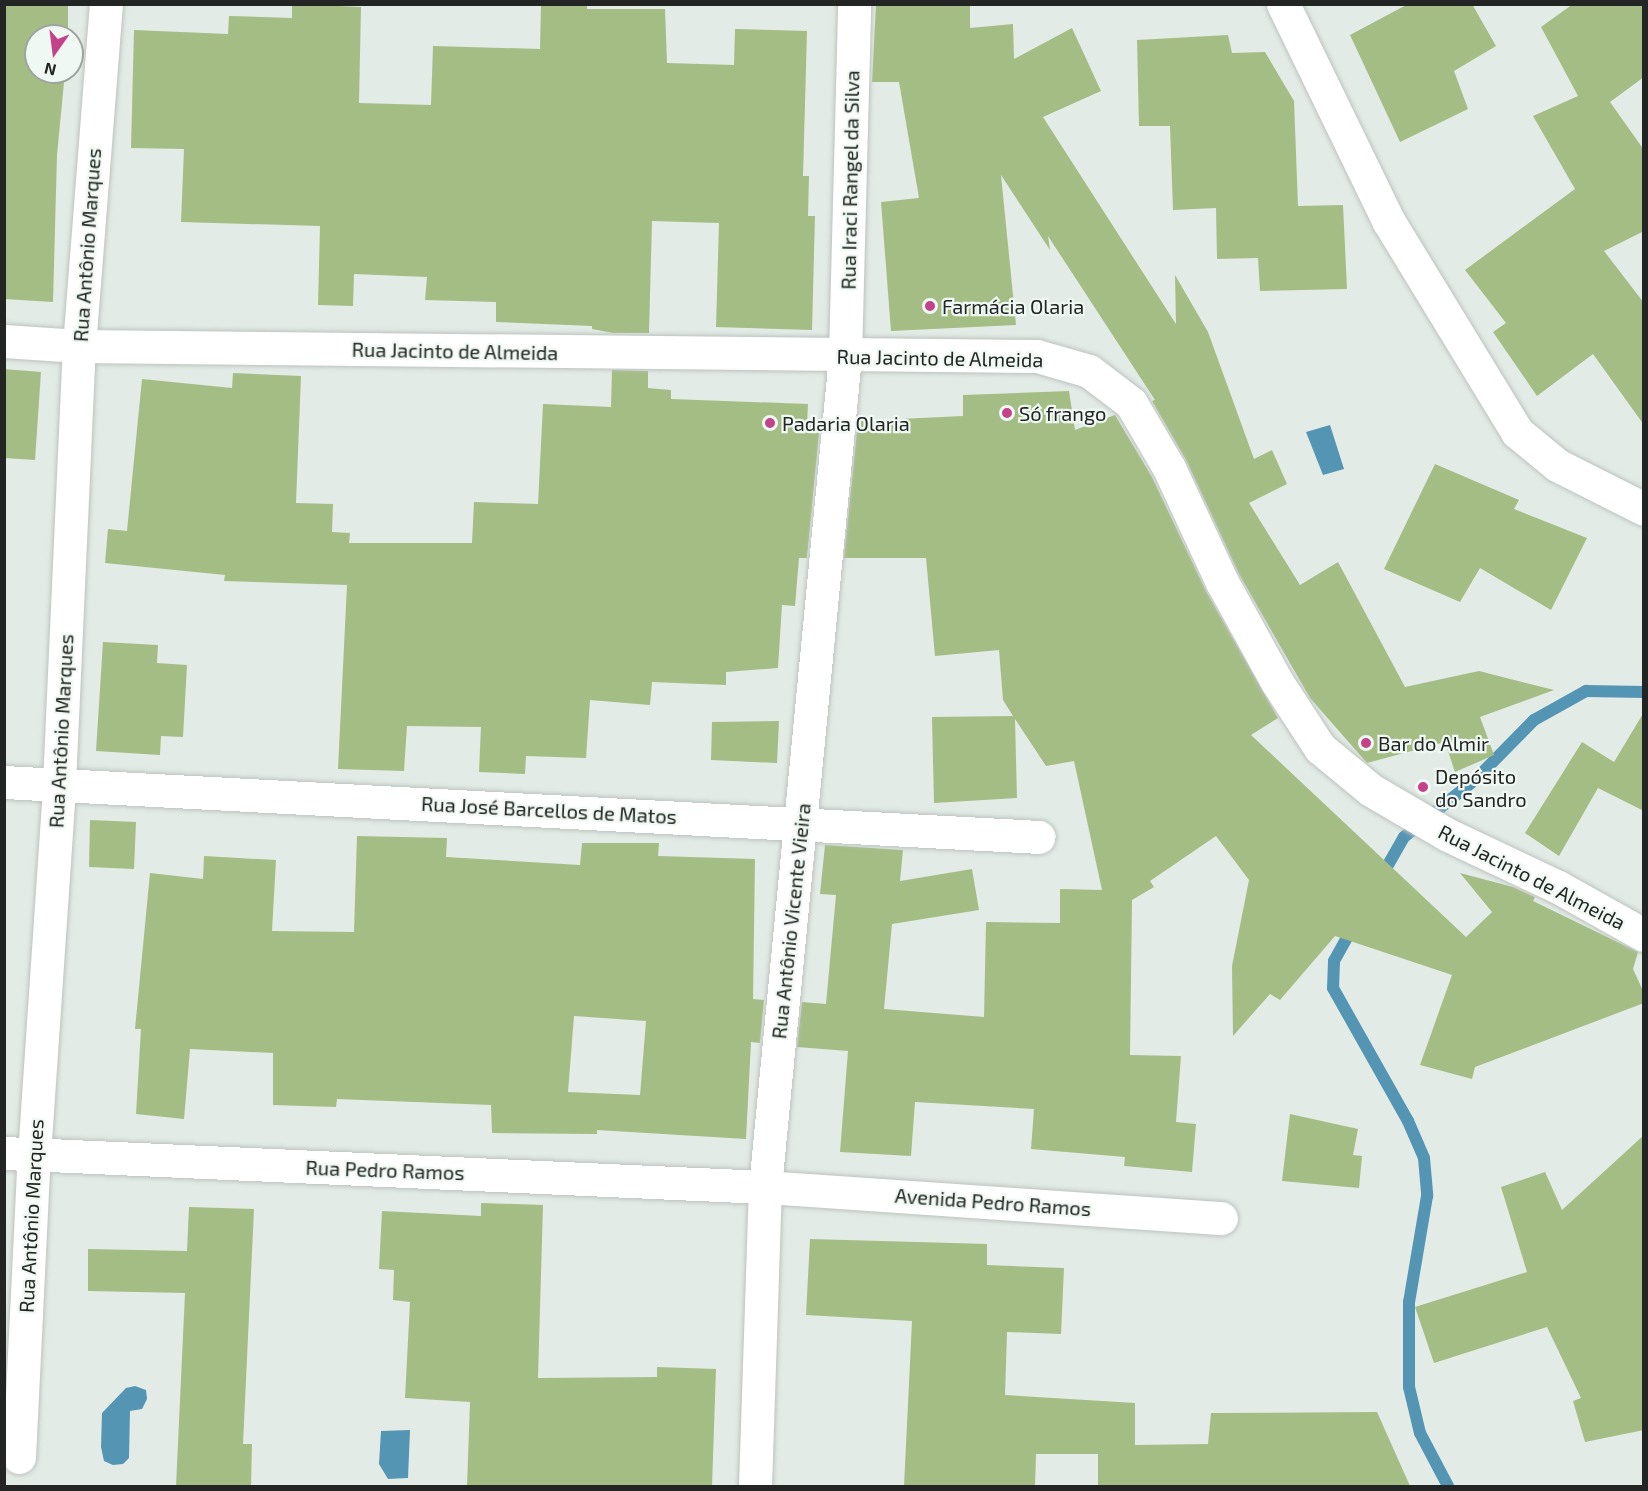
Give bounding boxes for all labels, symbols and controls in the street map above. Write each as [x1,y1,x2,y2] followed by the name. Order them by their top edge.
[24,24,84,84] north arrow
[42,59,58,81] text: N
[836,70,864,290] street label: Rua Iraci Rangel da Silva
[68,147,106,343] street label: Rua Antônio Marques
[942,294,1084,318] place label: Farmácia Olaria
[923,299,937,313] marker: Farmácia Olaria
[351,337,559,365] street label: Rua Jacinto de Almeida
[836,344,1044,372] street label: Rua Jacinto de Almeida
[1019,401,1107,425] place label: Só frango
[1000,406,1014,420] marker: Só frango
[782,411,910,435] place label: Padaria Olaria
[763,416,777,430] marker: Padaria Olaria
[44,633,78,829] street label: Rua Antônio Marques
[1378,731,1490,755] place label: Bar do Almir
[1359,736,1373,750] marker: Bar do Almir
[1435,764,1527,811] place label: Depósito do Sandro
[1416,780,1430,794] marker: Depósito do Sandro
[420,791,678,829] street label: Rua José Barcellos de Matos
[767,801,815,1041] street label: Rua Antônio Vicente Vieira
[1434,819,1630,935] street label: Rua Jacinto de Almeida
[14,1118,48,1314] street label: Rua Antônio Marques
[305,1155,465,1185] street label: Rua Pedro Ramos
[894,1183,1092,1221] street label: Avenida Pedro Ramos

